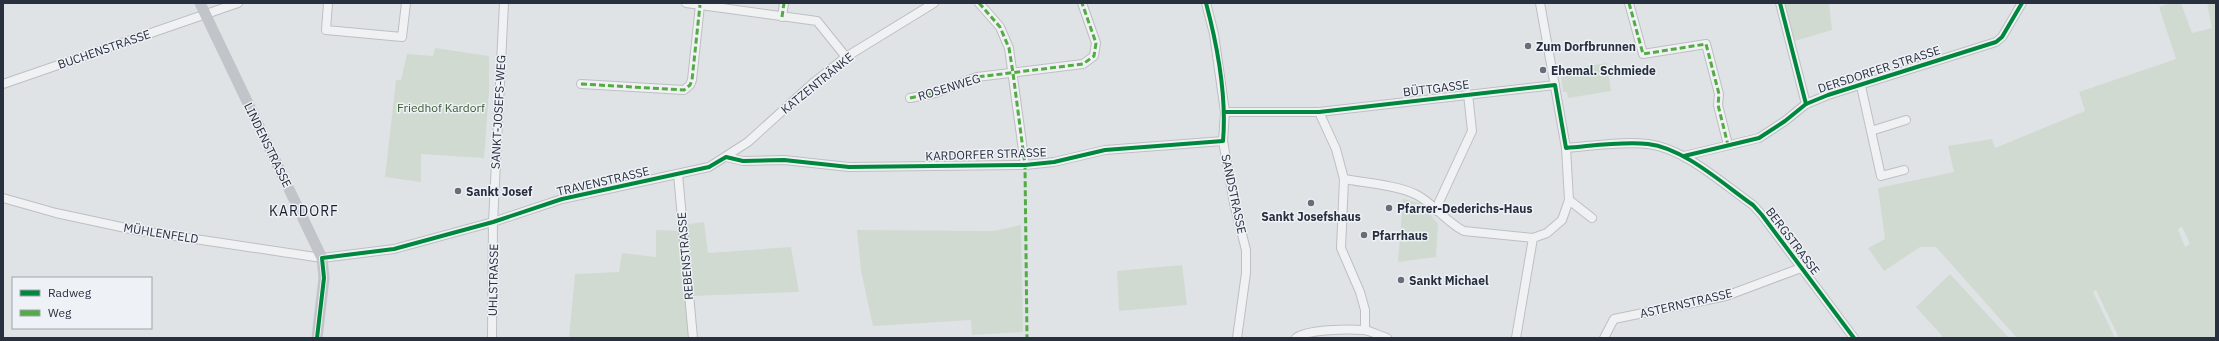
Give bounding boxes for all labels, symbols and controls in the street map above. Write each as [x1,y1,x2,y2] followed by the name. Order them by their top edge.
[56,26,152,72] street label: BUCHENSTRASSE
[1536,39,1636,54] place label: Zum Dorfbrunnen
[1523,41,1533,51] marker: Zum Dorfbrunnen
[1816,42,1942,96] street label: DERSDORFER STRASSE
[778,49,856,117] street label: KATZENTRÄNKE
[488,55,508,169] street label: SANKT-JOSEFS-WEG
[1551,63,1656,78] place label: Ehemal. Schmiede
[1538,65,1548,75] marker: Ehemal. Schmiede
[916,70,982,104] street label: ROSENWEG
[1402,76,1470,100] street label: BÜTTGASSE
[241,100,295,190] street label: LINDENSTRASSE
[397,100,485,115] park label: Friedhof Kardorf
[925,144,1047,164] street label: KARDORFER STRASSE
[1218,153,1250,235] street label: SANDSTRASSE
[555,163,651,199] street label: TRAVENSTRASSE
[466,184,533,199] place label: Sankt Josef
[453,186,463,196] marker: Sankt Josef
[1306,198,1316,208] marker: Sankt Josefshaus
[1397,201,1532,216] place label: Pfarrer-Dederichs-Haus
[269,202,339,220] district label: KARDORF
[1384,203,1394,213] marker: Pfarrer-Dederichs-Haus
[1763,204,1823,278] street label: BERGSTRASSE
[1261,209,1361,224] place label: Sankt Josefshaus
[674,212,696,300] street label: REBENSTRASSE
[122,220,200,246] street label: MÜHLENFELD
[1372,228,1428,243] place label: Pfarrhaus
[1359,230,1369,240] marker: Pfarrhaus
[485,244,501,316] street label: UHLSTRASSE
[1409,273,1489,288] place label: Sankt Michael
[1396,275,1406,285] marker: Sankt Michael
[12,277,152,329] legend
[48,285,92,300] text: Radweg
[1638,285,1734,321] street label: ASTERNSTRASSE
[48,305,72,320] text: Weg

